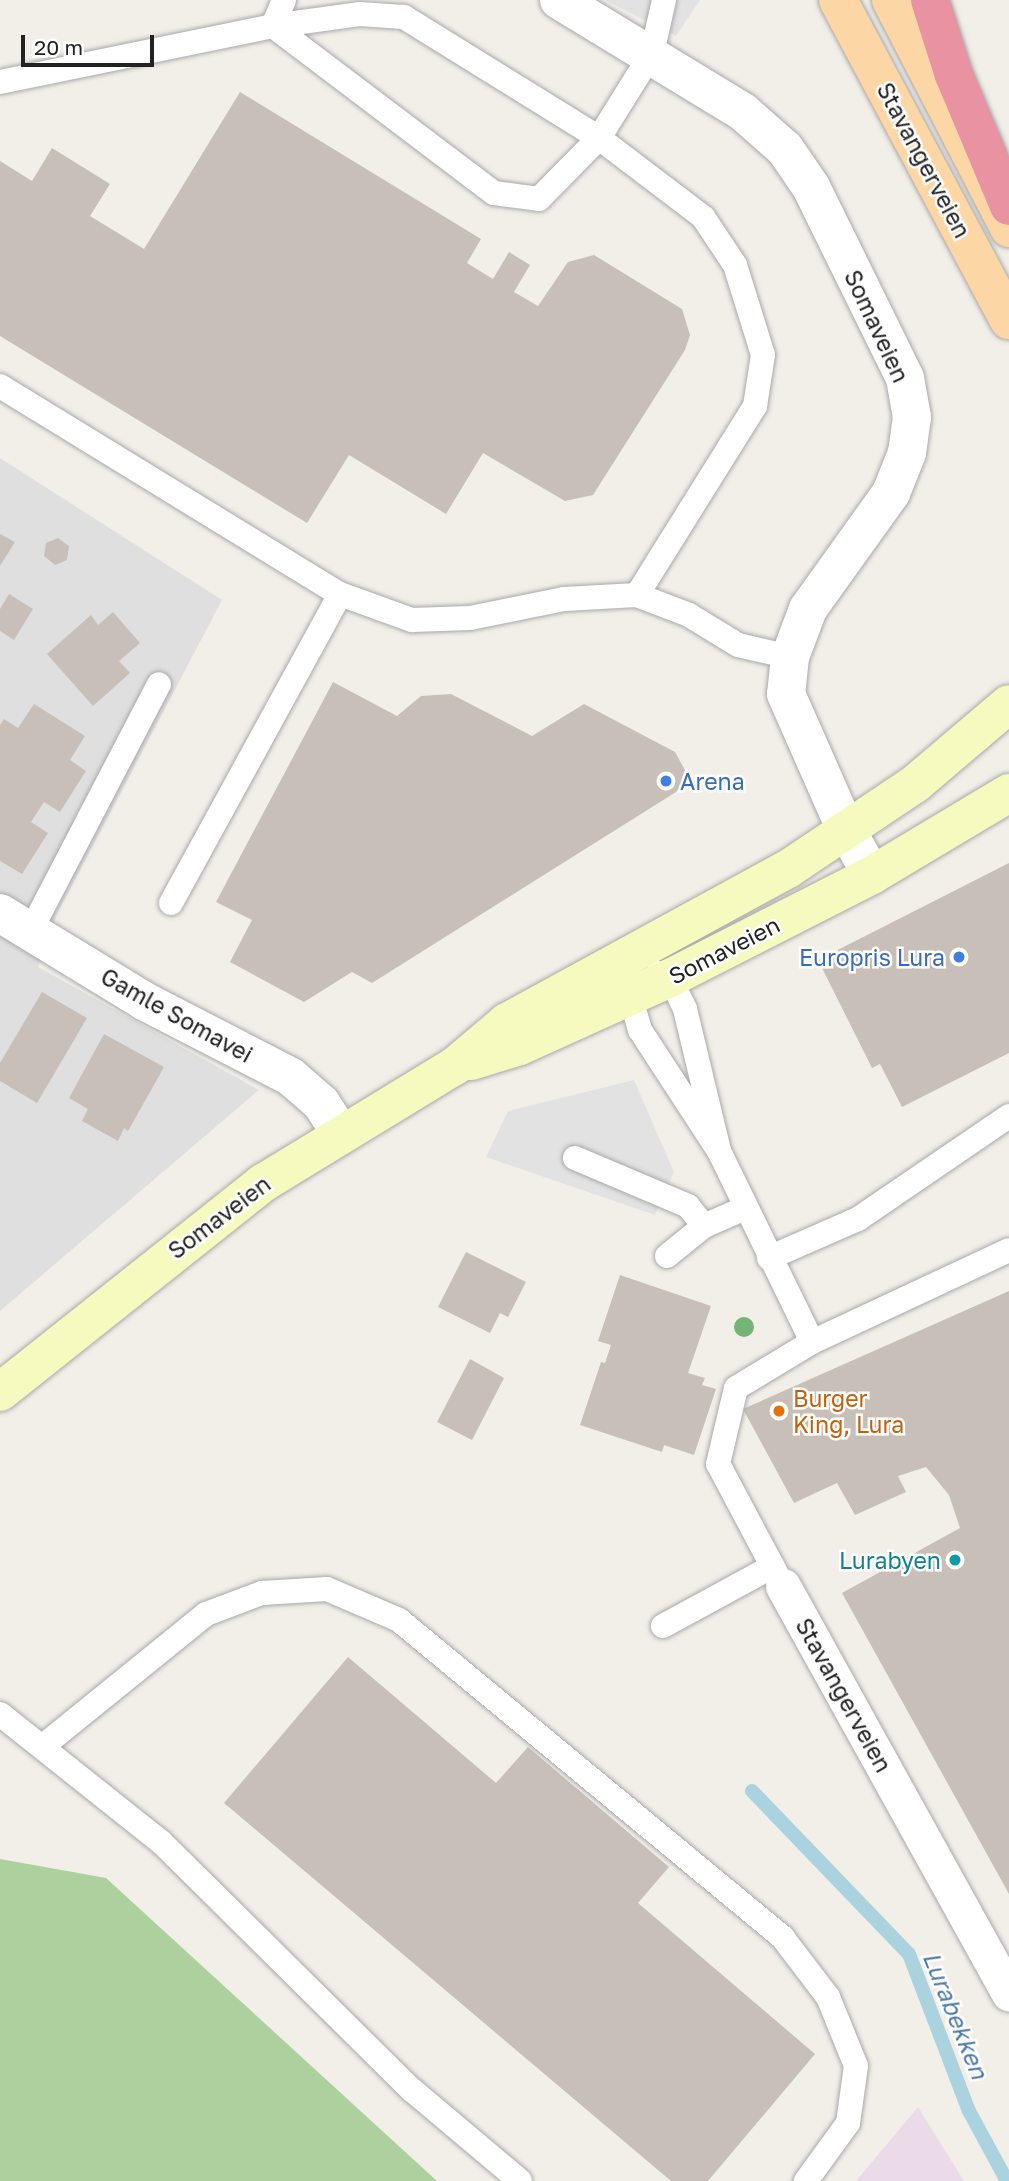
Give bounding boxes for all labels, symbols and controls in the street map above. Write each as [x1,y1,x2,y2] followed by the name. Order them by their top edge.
[24,21,158,65] scale bar
[34,34,83,60] text: 20 m
[871,78,977,242] street label: Stavangerveien
[839,265,915,387] street label: Somaveien
[680,767,745,795] place label: Arena
[658,773,674,789] marker: Arena
[664,910,784,990] street label: Somaveien
[799,943,945,971] place label: Europris Lura
[951,949,967,965] marker: Europris Lura
[96,962,258,1068] street label: Gamle Somavei
[162,1170,276,1264] street label: Somaveien
[793,1384,904,1438] place label: Burger King, Lura
[771,1403,787,1419] marker: Burger King, Lura
[839,1546,941,1574] place label: Lurabyen
[947,1552,963,1568] marker: Lurabyen
[790,1613,898,1777] street label: Stavangerveien
[917,1947,995,2083] water label: Lurabekken

